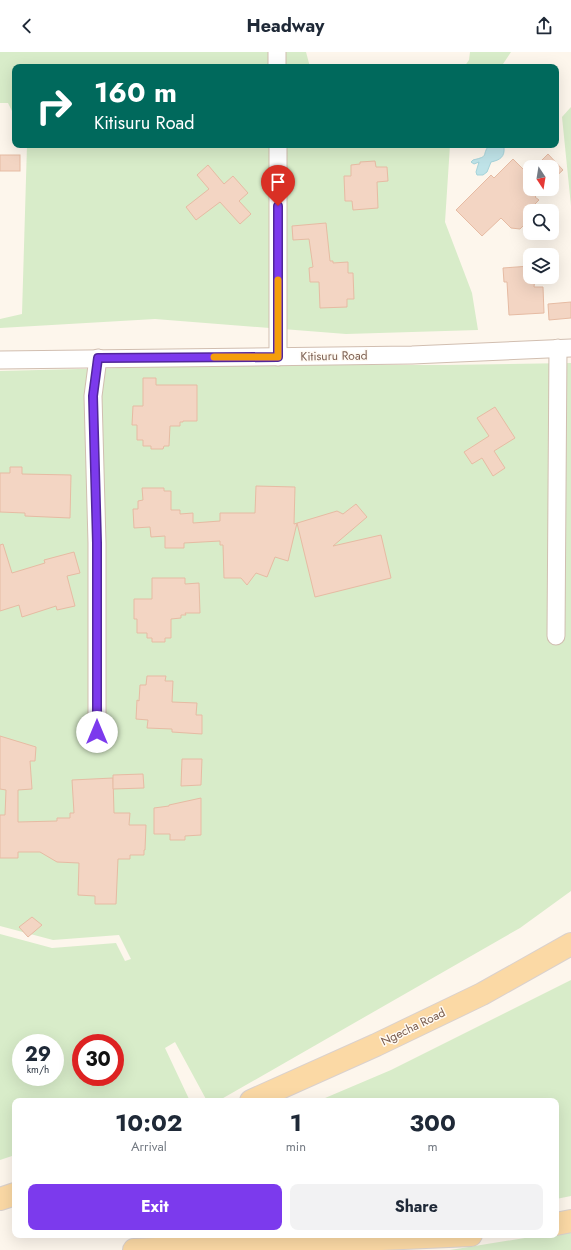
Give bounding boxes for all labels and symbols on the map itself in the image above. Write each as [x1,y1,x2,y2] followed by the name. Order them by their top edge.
[523,160,559,196] north arrow
[261,165,295,206] pin
[300,346,368,366] street label: Kitisuru Road
[76,711,118,753] position arrow
[378,1004,448,1050] street label: Ngecha Road
[72,1034,124,1086] speed limit sign: 30

